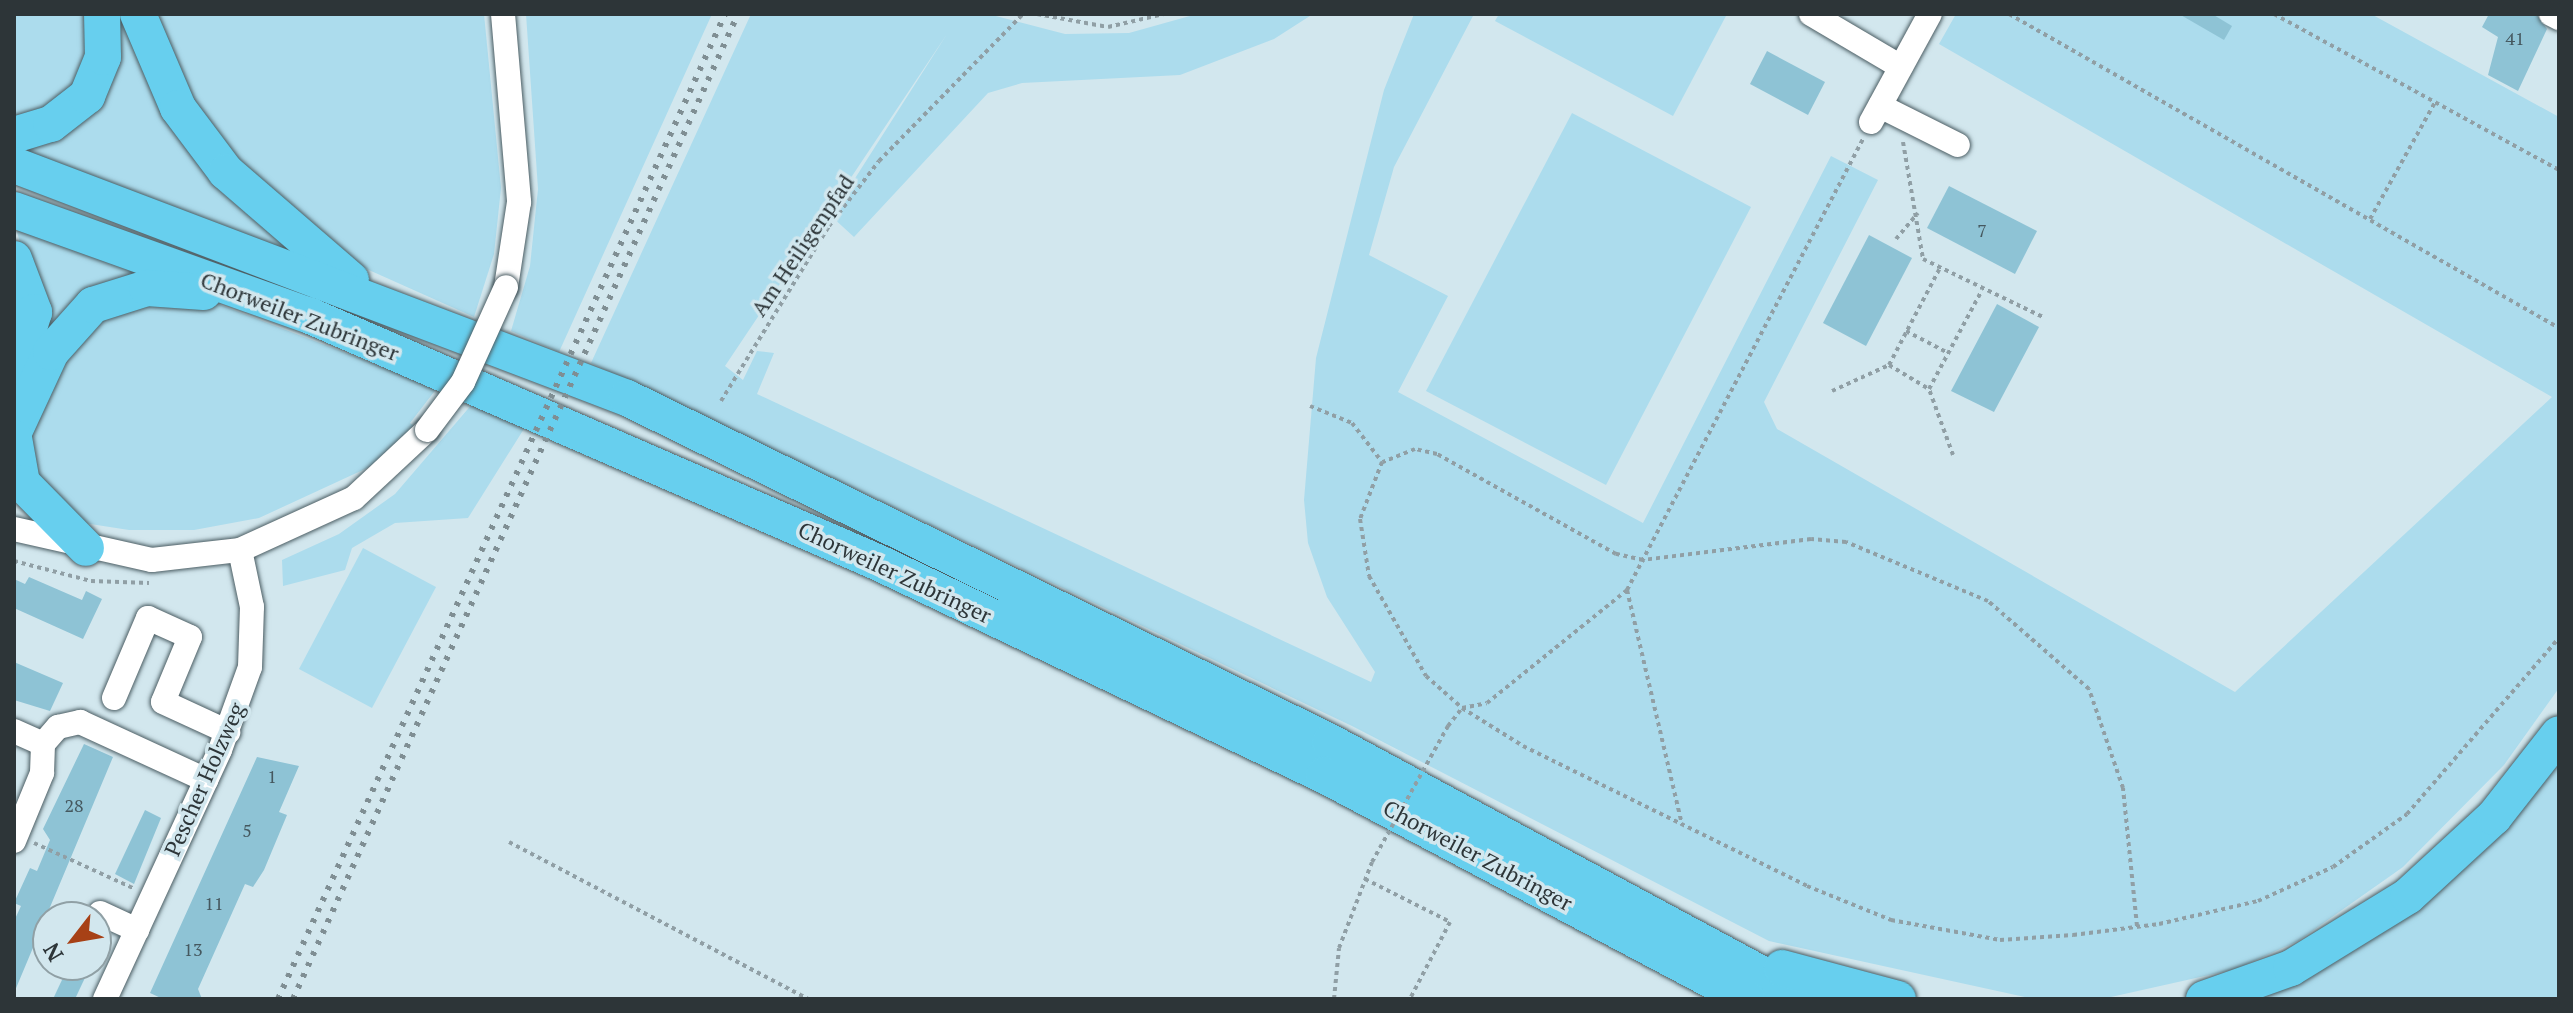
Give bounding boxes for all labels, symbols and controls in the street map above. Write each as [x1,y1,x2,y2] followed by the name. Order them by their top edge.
[2505,27,2525,49] house number: 41
[745,169,859,321] street label: Am Heiligenpfad
[1977,219,1987,241] house number: 7
[197,266,403,366] street label: Chorweiler Zubringer
[794,516,996,628] street label: Chorweiler Zubringer
[158,698,250,860] street label: Pescher Holzweg
[267,765,277,787] house number: 1
[64,794,84,816] house number: 28
[1379,794,1577,916] street label: Chorweiler Zubringer
[242,819,252,841] house number: 5
[204,892,224,914] house number: 11
[32,901,112,981] north arrow
[36,938,69,967] text: N
[183,938,203,960] house number: 13

